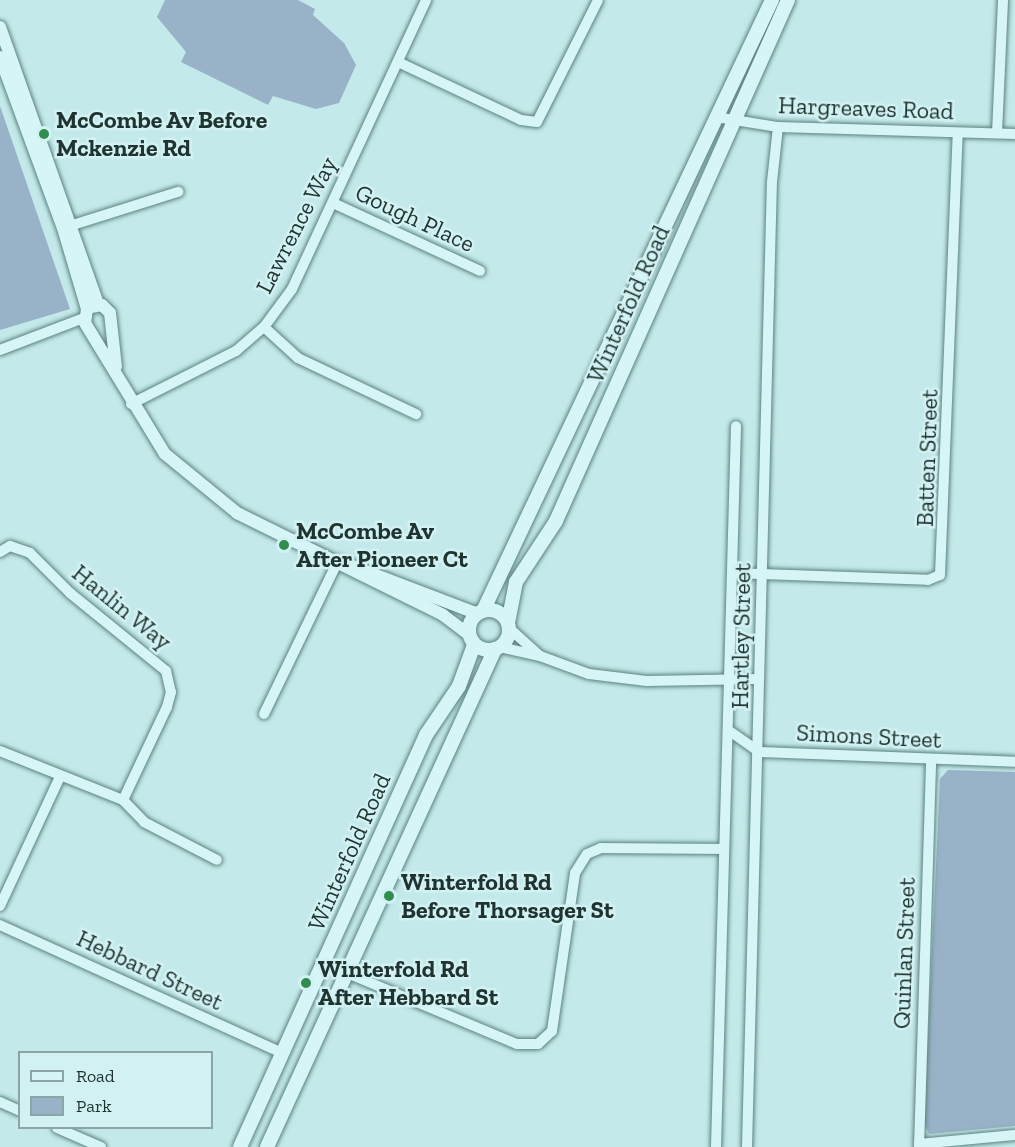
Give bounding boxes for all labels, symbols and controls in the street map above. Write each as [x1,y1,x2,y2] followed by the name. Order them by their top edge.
[778,91,954,125] street label: Hargreaves Road
[56,106,269,162] place label: McCombe Av Before Mckenzie Rd
[37,127,51,141] marker: McCombe Av Before Mckenzie Rd
[249,152,343,298] street label: Lawrence Way
[351,178,479,258] street label: Gough Place
[580,221,676,387] street label: Winterfold Road
[910,389,944,527] street label: Batten Street
[296,517,469,573] place label: McCombe Av After Pioneer Ct
[277,538,291,552] marker: McCombe Av After Pioneer Ct
[66,558,178,656] street label: Hanlin Way
[725,562,757,710] street label: Hartley Street
[796,718,942,754] street label: Simons Street
[301,769,397,935] street label: Winterfold Road
[401,868,614,924] place label: Winterfold Rd Before Thorsager St
[887,877,921,1029] street label: Quinlan Street
[382,889,396,903] marker: Winterfold Rd Before Thorsager St
[72,924,228,1016] street label: Hebbard Street
[318,955,499,1011] place label: Winterfold Rd After Hebbard St
[299,976,313,990] marker: Winterfold Rd After Hebbard St
[18,1051,213,1129] legend
[76,1065,115,1087] text: Road
[76,1095,112,1117] text: Park

